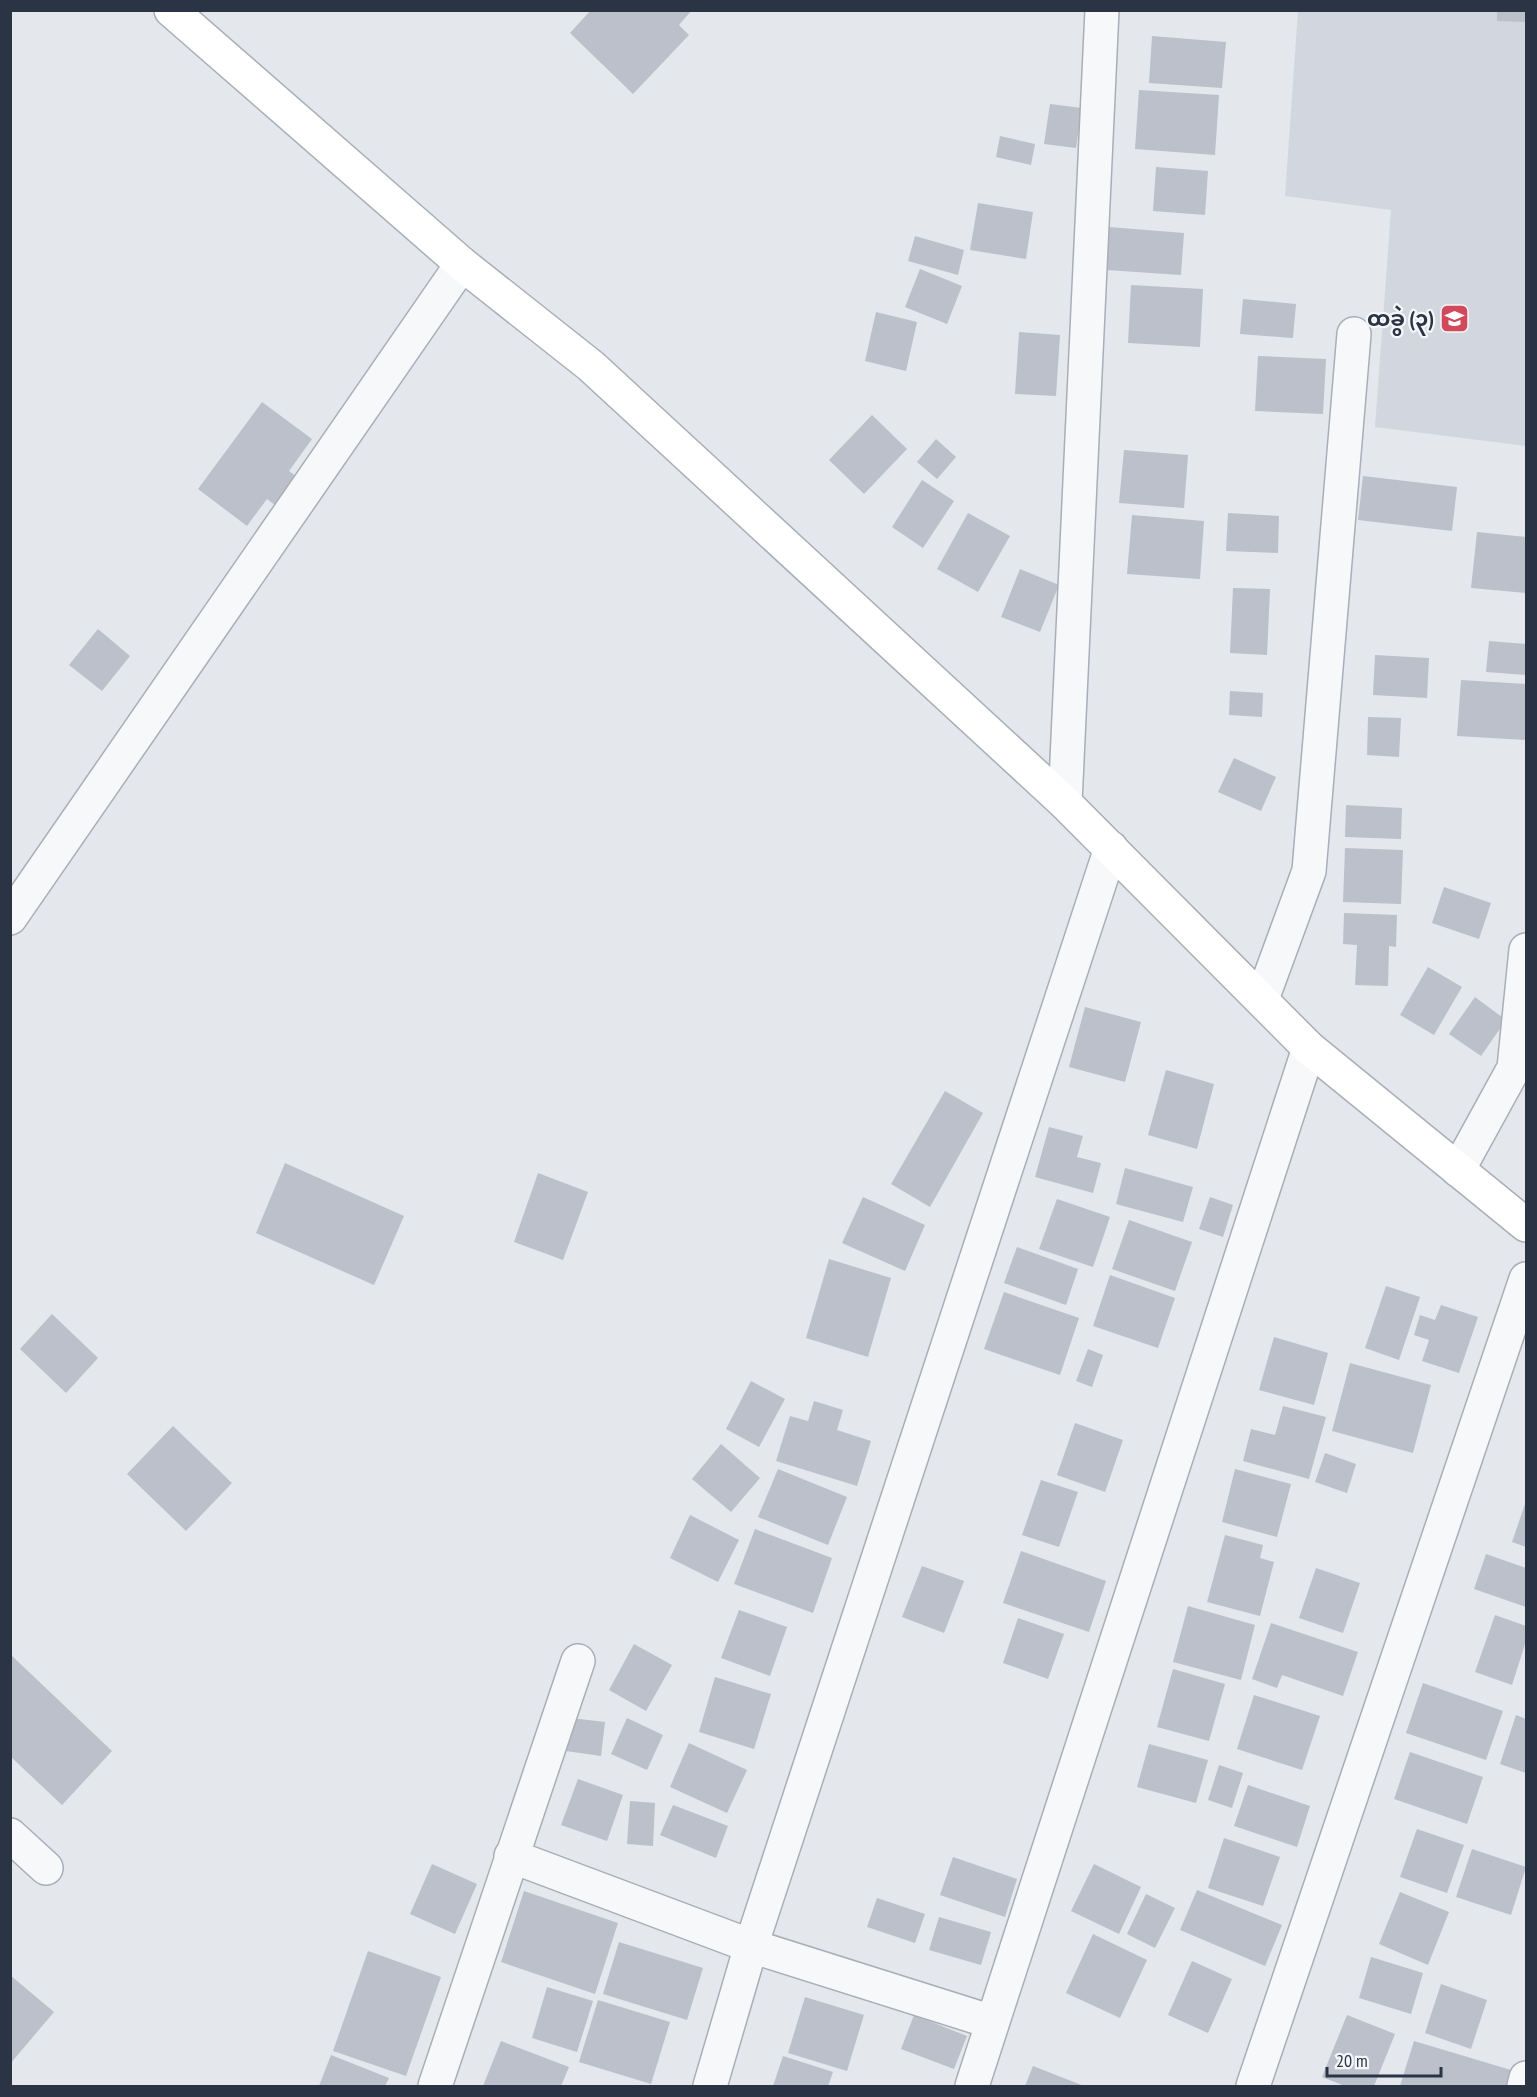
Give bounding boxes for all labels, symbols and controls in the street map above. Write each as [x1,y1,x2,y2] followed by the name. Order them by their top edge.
[1439,302,1471,334] school or university icon: ထခွဲ (၃)
[1367,305,1434,336] place label: ထခွဲ (၃)
[1327,2040,1441,2078] scale bar
[1336,2049,1368,2072] text: 20 m

